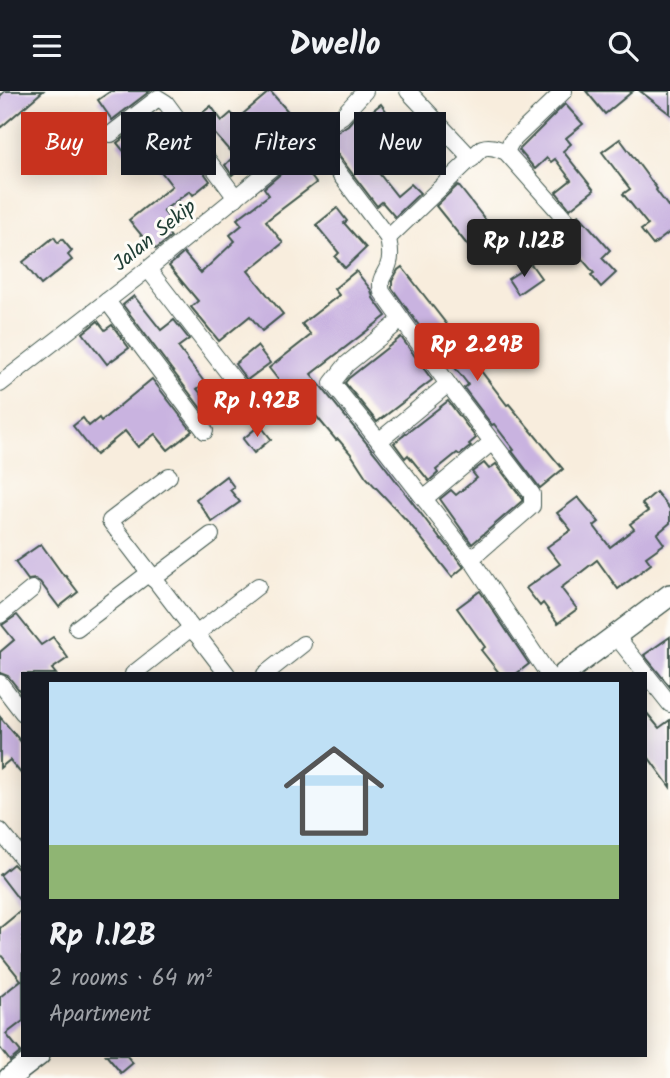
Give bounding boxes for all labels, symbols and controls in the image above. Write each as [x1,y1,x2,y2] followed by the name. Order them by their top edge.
[289,20,381,71] text: Dwello
[28,27,66,65] icon: menu
[604,27,642,65] icon: search
[21,112,107,175] chip: Buy
[121,112,216,175] chip: Rent
[230,112,340,175] chip: Filters
[354,112,446,175] chip: New
[106,192,204,280] street label: Jalan Sekip
[452,219,596,279] pin: Rp 1.12B
[483,224,565,260] text: Rp 1.12B
[405,323,549,383] pin: Rp 2.29B
[430,328,524,364] text: Rp 2.29B
[185,379,329,439] pin: Rp 1.92B
[214,384,300,420] text: Rp 1.92B
[271,728,397,854] icon: home
[49,913,156,961] text: Rp 1.12B
[49,961,212,997] text: 2 rooms · 64 m²
[49,997,151,1033] text: Apartment

